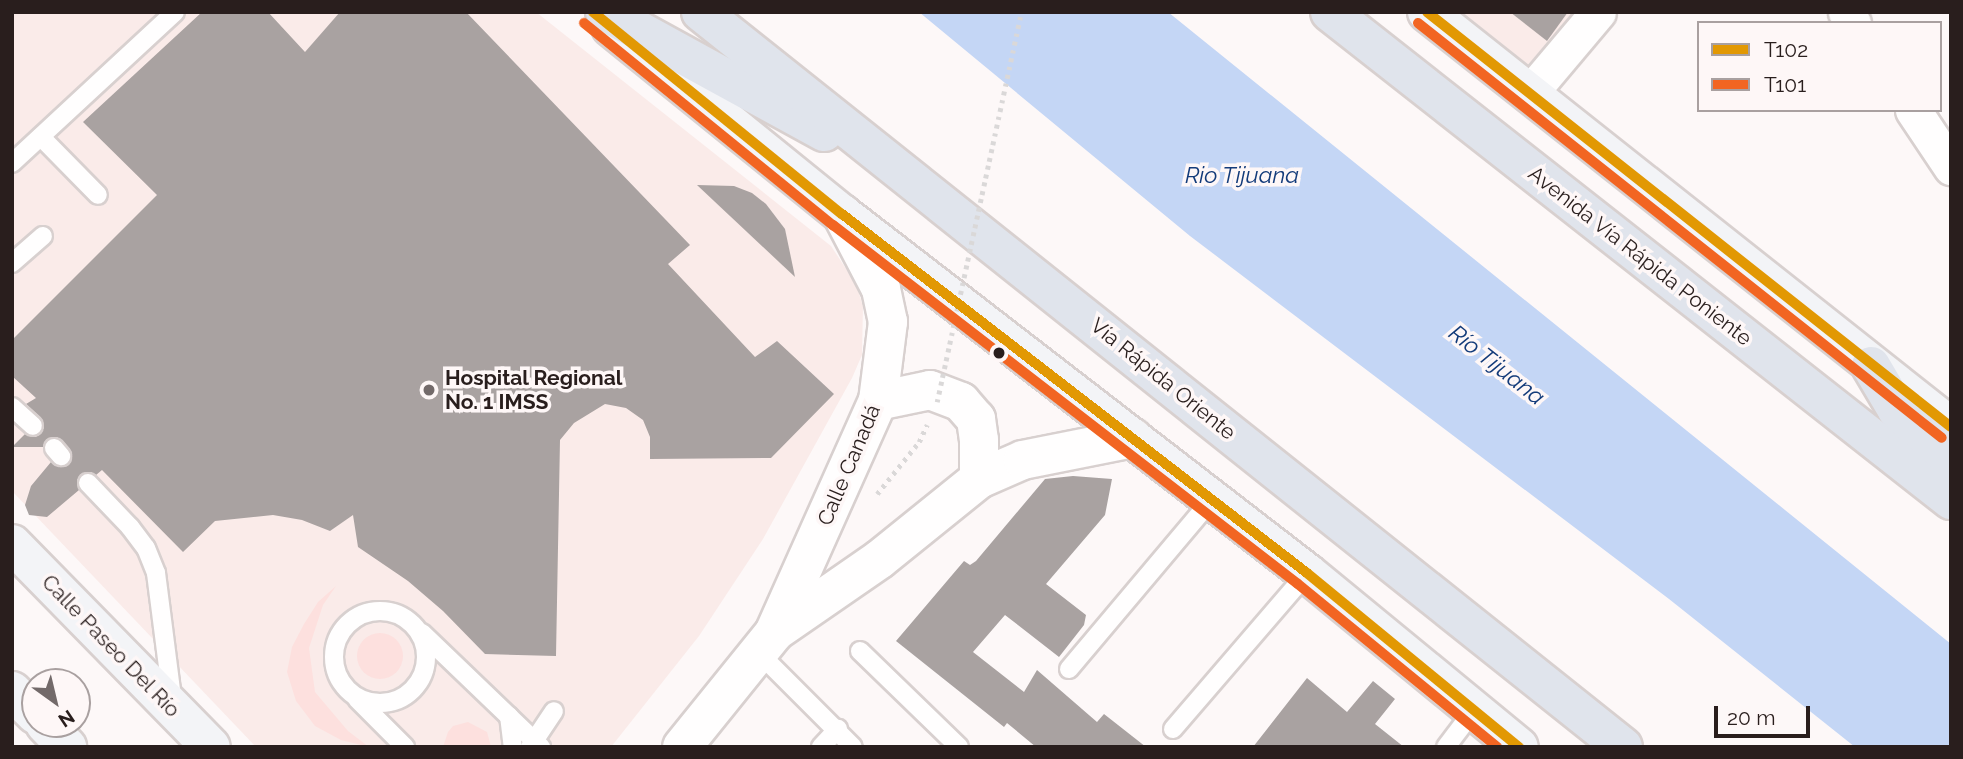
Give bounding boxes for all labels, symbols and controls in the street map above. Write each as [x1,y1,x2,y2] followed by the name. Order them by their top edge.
[1697,21,1942,112] legend
[1764,37,1808,62] text: T102
[1764,72,1806,97] text: T101
[1185,161,1299,189] water label: Rio Tijuana
[1523,161,1757,351] street label: Avenida Vía Rápida Poniente
[1085,313,1241,445] street label: Vía Rápida Oriente
[1443,319,1551,411] water label: Río Tijuana
[992,346,1006,360] unlabelled marker
[445,365,623,415] place label: Hospital Regional No. 1 IMSS
[419,380,439,400] marker: Hospital Regional No. 1 IMSS
[812,401,886,529] street label: Calle Canadá
[36,569,186,723] street label: Calle Paseo Del Río
[21,668,91,738] north arrow
[1718,692,1814,736] scale bar
[1727,705,1775,730] text: 20 m
[54,706,79,732] text: N

